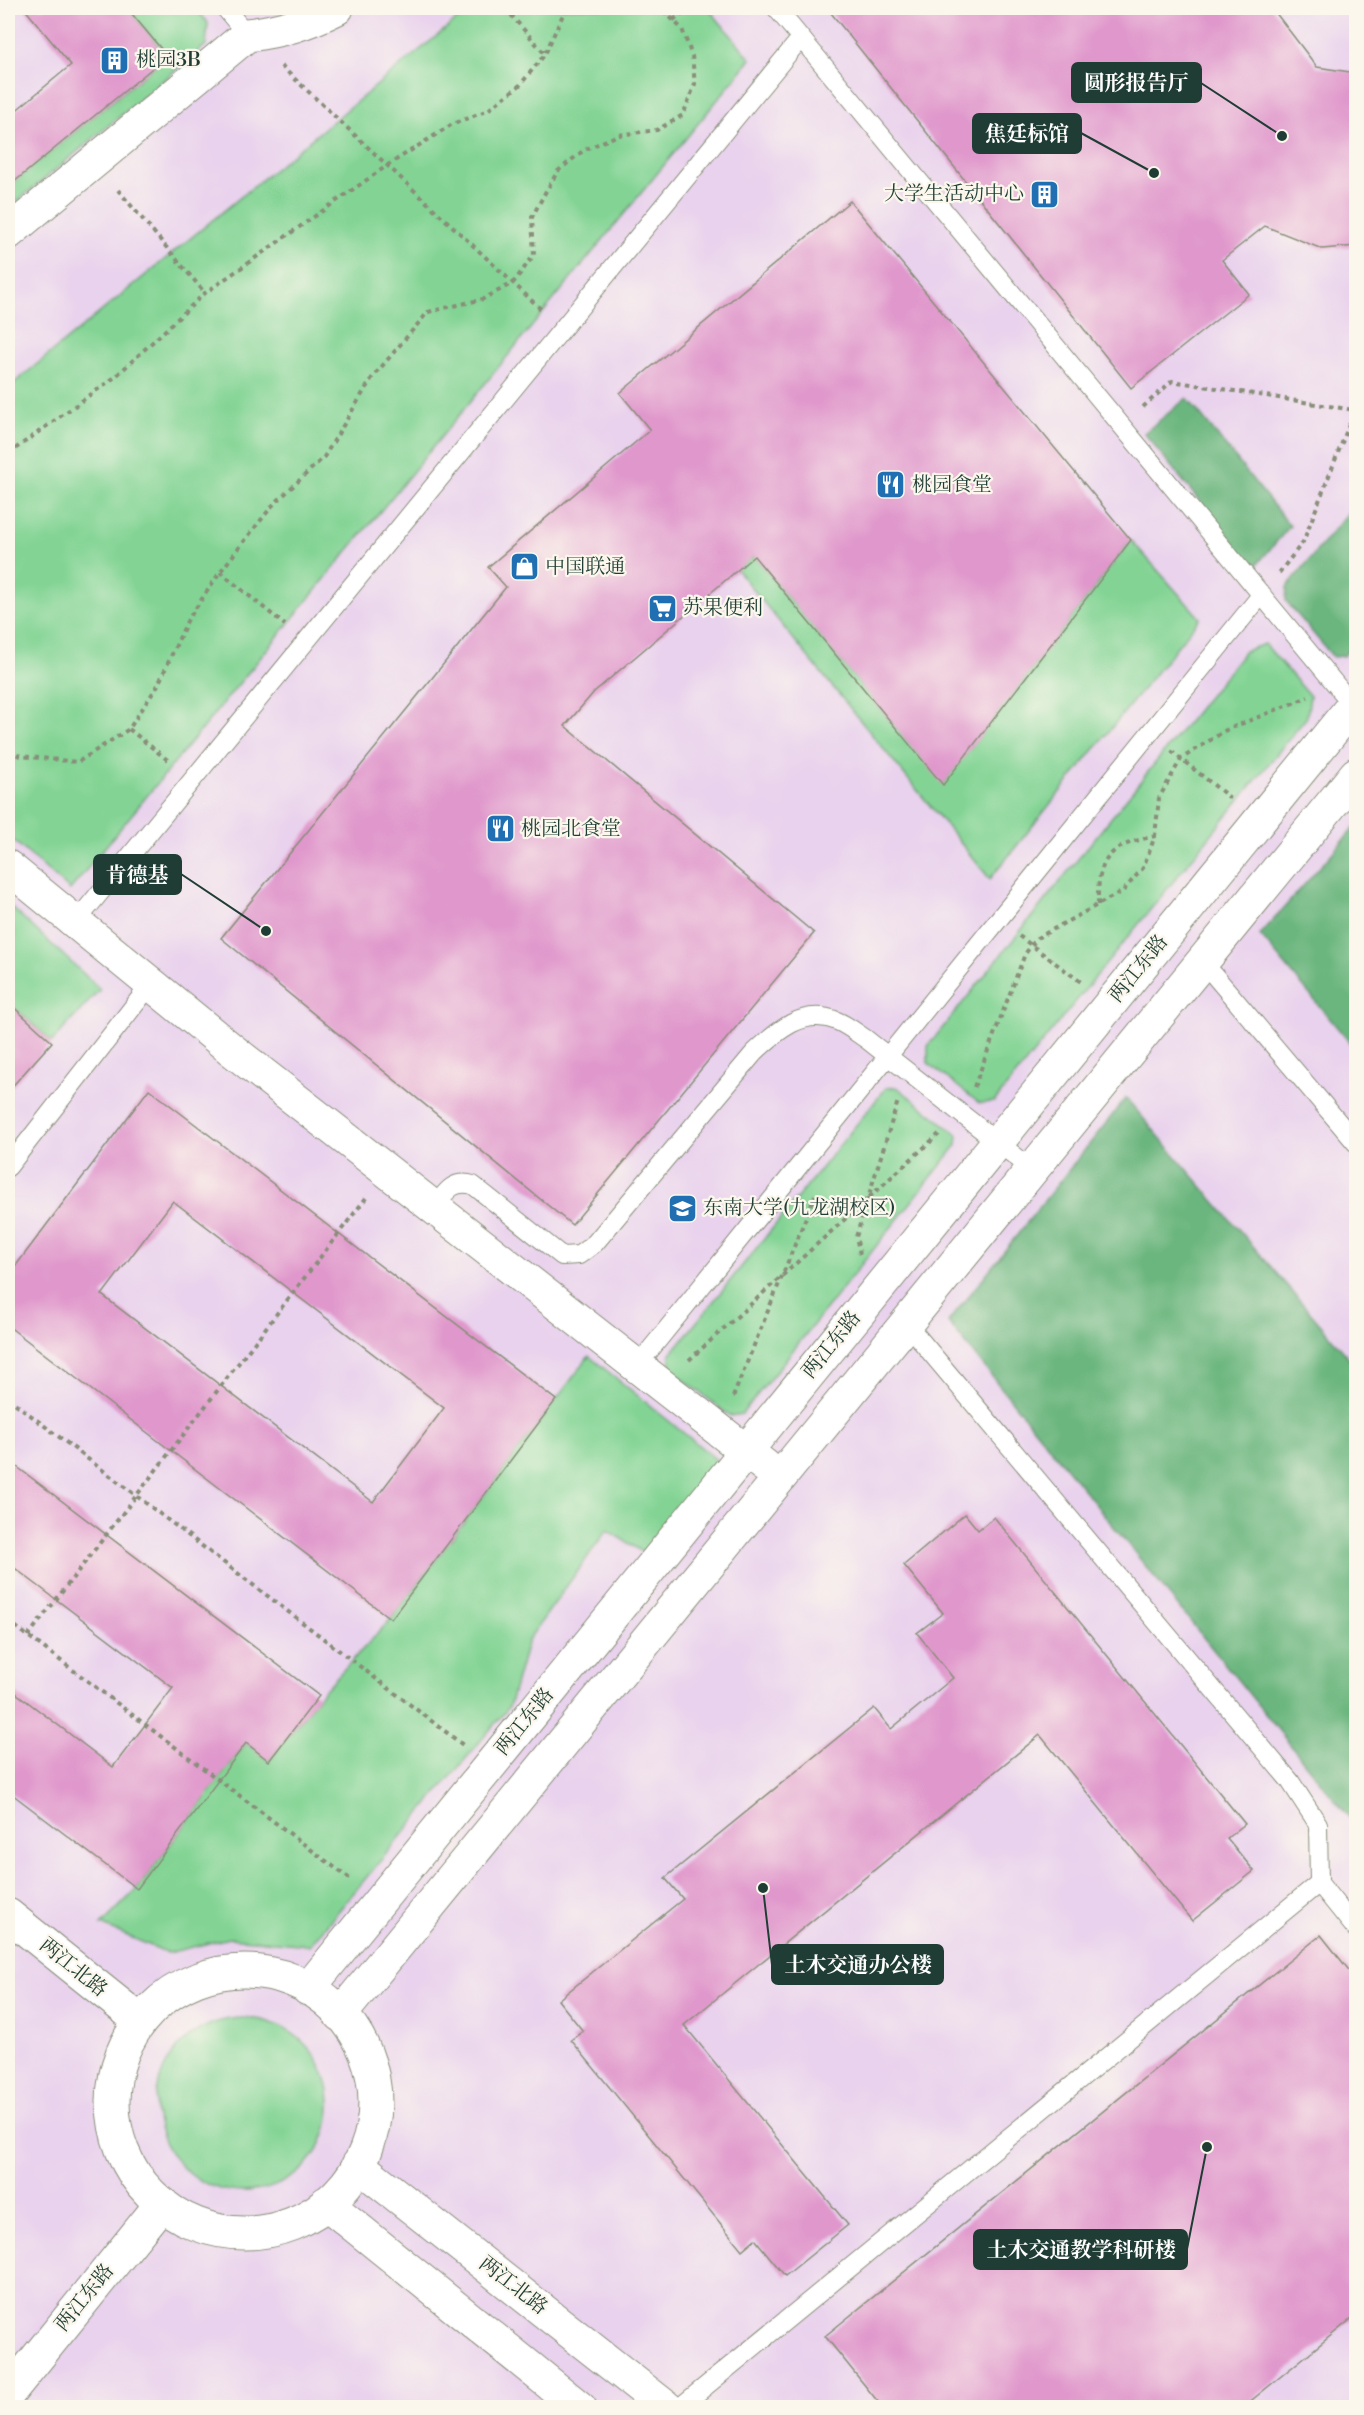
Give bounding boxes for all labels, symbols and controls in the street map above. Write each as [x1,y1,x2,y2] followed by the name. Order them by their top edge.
[99,44,131,76] building icon: 桃园3B
[136,48,201,73] place label: 桃园3B
[1072,63,1201,102] callout: 圆形报告厅
[1084,71,1189,97] text: 圆形报告厅
[973,114,1081,153] callout: 焦廷标馆
[985,122,1069,148] text: 焦廷标馆
[1029,178,1061,210] building icon: 大学生活动中心
[884,182,1024,207] place label: 大学生活动中心
[875,469,907,501] restaurant icon: 桃园食堂
[912,473,992,498] place label: 桃园食堂
[508,551,540,583] shop icon: 中国联通
[545,555,625,580] place label: 中国联通
[646,592,678,624] supermarket icon: 苏果便利
[683,596,763,621] place label: 苏果便利
[484,813,516,845] restaurant icon: 桃园北食堂
[521,817,621,842] place label: 桃园北食堂
[94,855,181,894] callout: 肯德基
[106,863,169,889] text: 肯德基
[1104,930,1174,1008] street label: 两江东路
[666,1192,698,1224] school or university icon: 东南大学(九龙湖校区)
[703,1196,895,1221] place label: 东南大学(九龙湖校区)
[797,1306,867,1384] street label: 两江东路
[490,1683,560,1761] street label: 两江东路
[34,1933,112,2003] street label: 两江北路
[772,1945,943,1984] callout: 土木交通办公楼
[785,1953,932,1979] text: 土木交通办公楼
[974,2230,1187,2269] callout: 土木交通教学科研楼
[987,2238,1176,2264] text: 土木交通教学科研楼
[474,2252,552,2320] street label: 两江北路
[50,2259,120,2337] street label: 两江东路

